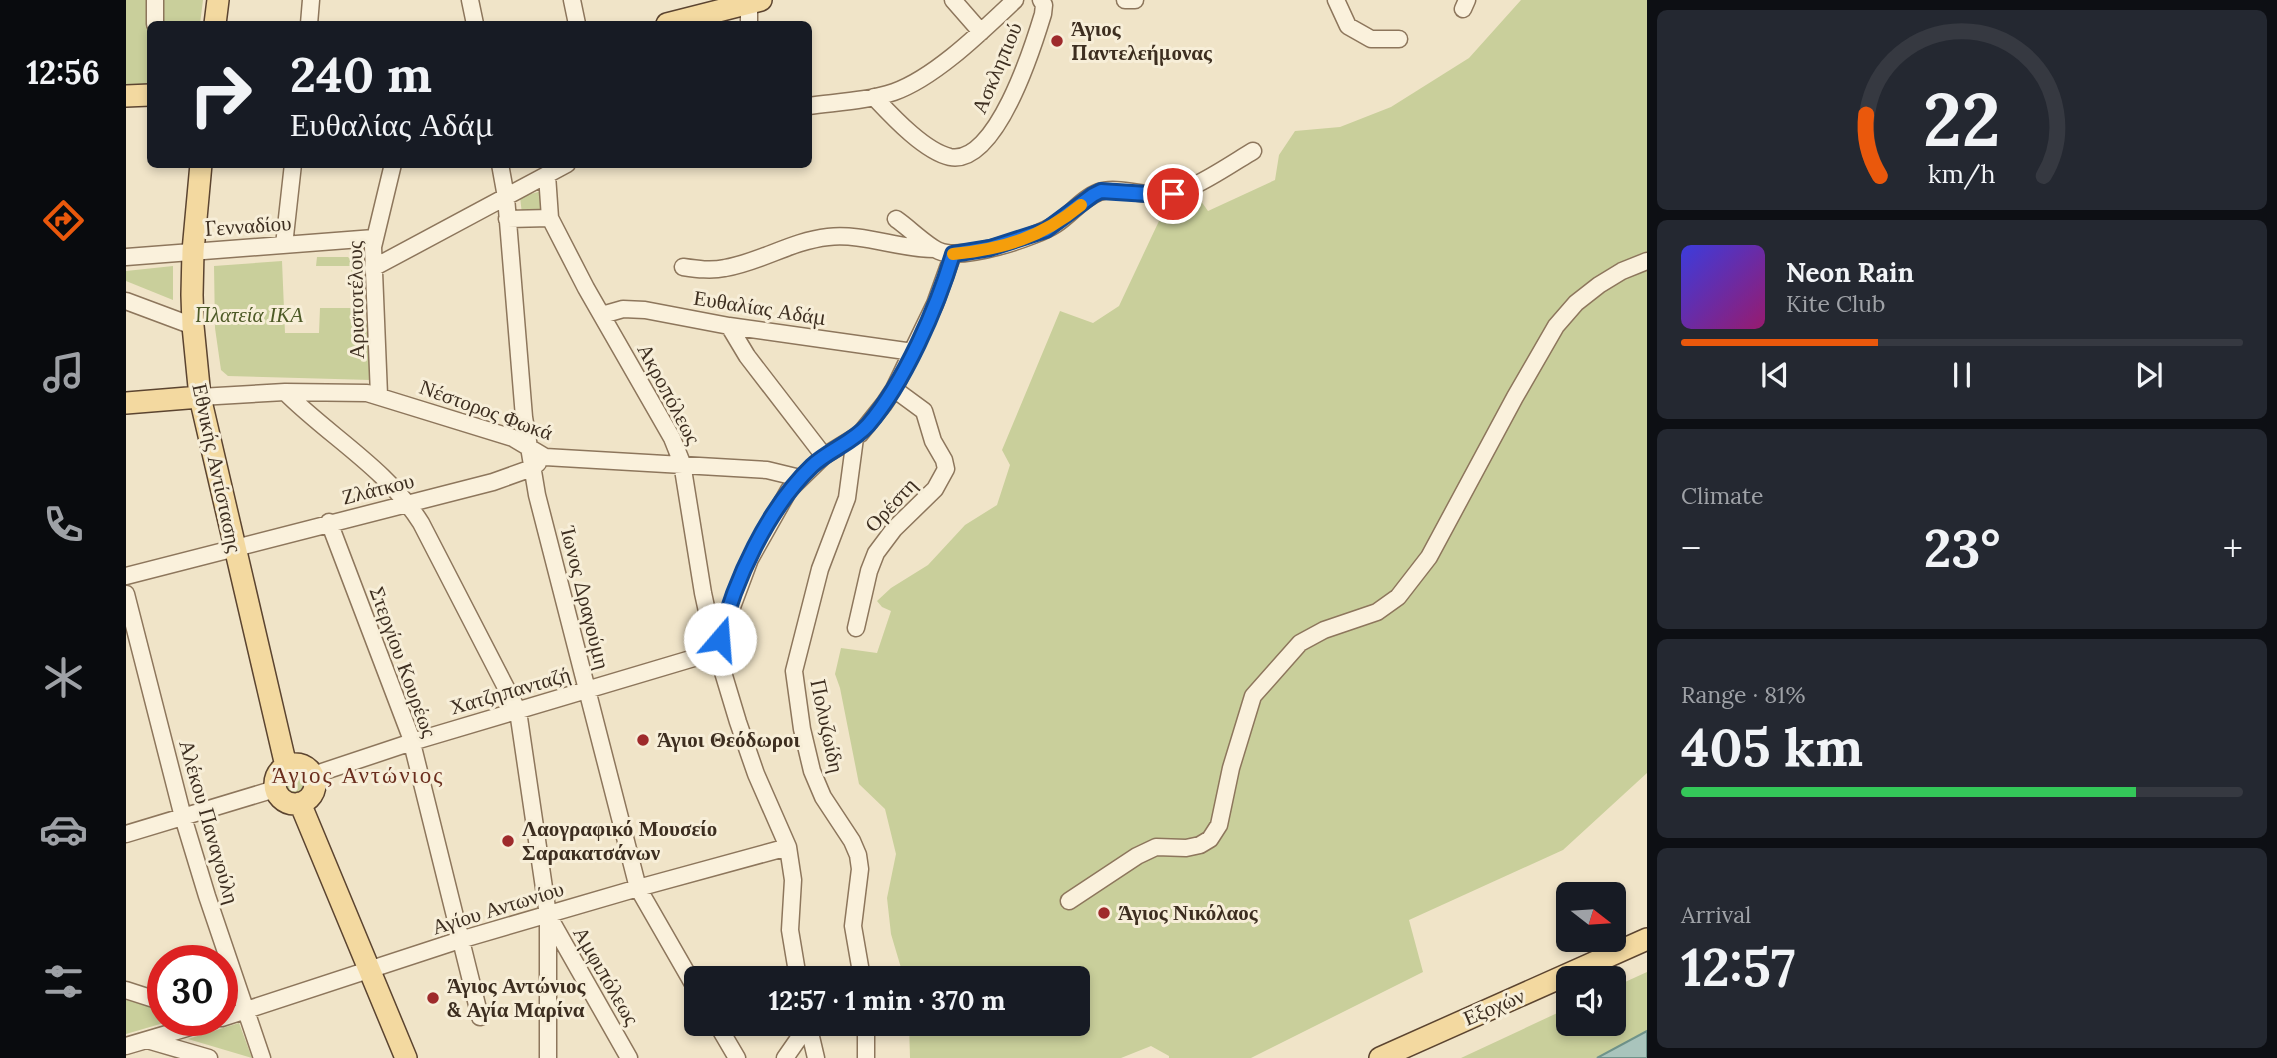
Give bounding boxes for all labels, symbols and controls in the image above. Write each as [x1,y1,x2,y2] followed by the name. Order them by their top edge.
[1071,15,1213,66] place label: Άγιος Παντελεήμονας
[965,18,1028,118] street label: Ασκληπιού
[1049,33,1065,49] marker: Άγιος Παντελεήμονας
[290,43,432,105] text: 240 m
[175,49,266,140] icon: right
[26,52,100,93] text: 12:56
[1923,73,2001,166] text: 22
[290,104,494,145] text: Ευθαλίας Αδάμ
[1928,158,1996,190] text: km/h
[1143,164,1203,224] pin
[1154,175,1192,213] icon: arrive
[39,196,88,245] icon: directions
[204,209,292,242] street label: Γενναδίου
[341,240,370,359] street label: Αριστοτέλους
[1786,256,1914,289] text: Neon Rain
[692,284,828,331] street label: Ευθαλίας Αδάμ
[1786,289,1885,318] text: Kite Club
[195,301,303,328] park label: Πλατεία ΙΚΑ
[632,339,708,449] street label: Ακροπόλεως
[39,348,88,397] icon: music
[1756,356,1794,394] icon: previous
[1943,356,1981,394] icon: pause
[2130,356,2168,394] icon: next
[416,373,556,446] street label: Νέστορος Φωκά
[186,381,249,555] street label: Εθνικής Αντίστασης
[339,467,417,511] street label: Ζλάτκου
[859,472,923,538] street label: Ορέστη
[1681,481,1763,510] text: Climate
[39,500,88,549] icon: phone
[1924,515,2000,581] text: 23°
[554,523,616,672] street label: Ίωνος Δραγούμη
[1681,524,1701,572] text: −
[2223,524,2243,572] text: +
[364,583,443,742] street label: Στεργίου Κουρέως
[683,602,757,676] position arrow
[39,653,88,702] icon: climate
[446,660,573,721] street label: Χατζηπανταζή
[804,677,851,775] street label: Πολυζωίδη
[1681,680,1806,709] text: Range · 81%
[1681,714,1863,780] text: 405 km
[657,726,801,753] place label: Άγιοι Θεόδωροι
[635,732,651,748] marker: Άγιοι Θεόδωροι
[173,737,246,907] street label: Αλέκου Παναγούλη
[272,760,444,789] district label: Άγιος Αντώνιος
[39,805,88,854] icon: car
[522,815,717,866] place label: Λαογραφικό Μουσείο Σαρακατσάνων
[500,833,516,849] marker: Λαογραφικό Μουσείο Σαρακατσάνων
[429,875,567,940] street label: Αγίου Αντωνίου
[1556,882,1626,952] north arrow
[1556,882,1626,1036] map controls
[1118,899,1259,926] place label: Άγιος Νικόλαος
[1681,900,1751,929] text: Arrival
[1096,905,1112,921] marker: Άγιος Νικόλαος
[567,922,646,1031] street label: Αμφιπόλεως
[1681,934,1795,1000] text: 12:57
[147,945,238,1036] speed limit sign: 30
[39,957,88,1006] icon: filters
[1556,966,1626,1036] button: sound
[447,972,586,1023] place label: Άγιος Αντώνιος & Αγία Μαρίνα
[1459,982,1529,1031] street label: Εξοχών
[769,984,1005,1017] text: 12:57 · 1 min · 370 m
[425,990,441,1006] marker: Άγιος Αντώνιος & Αγία Μαρίνα

